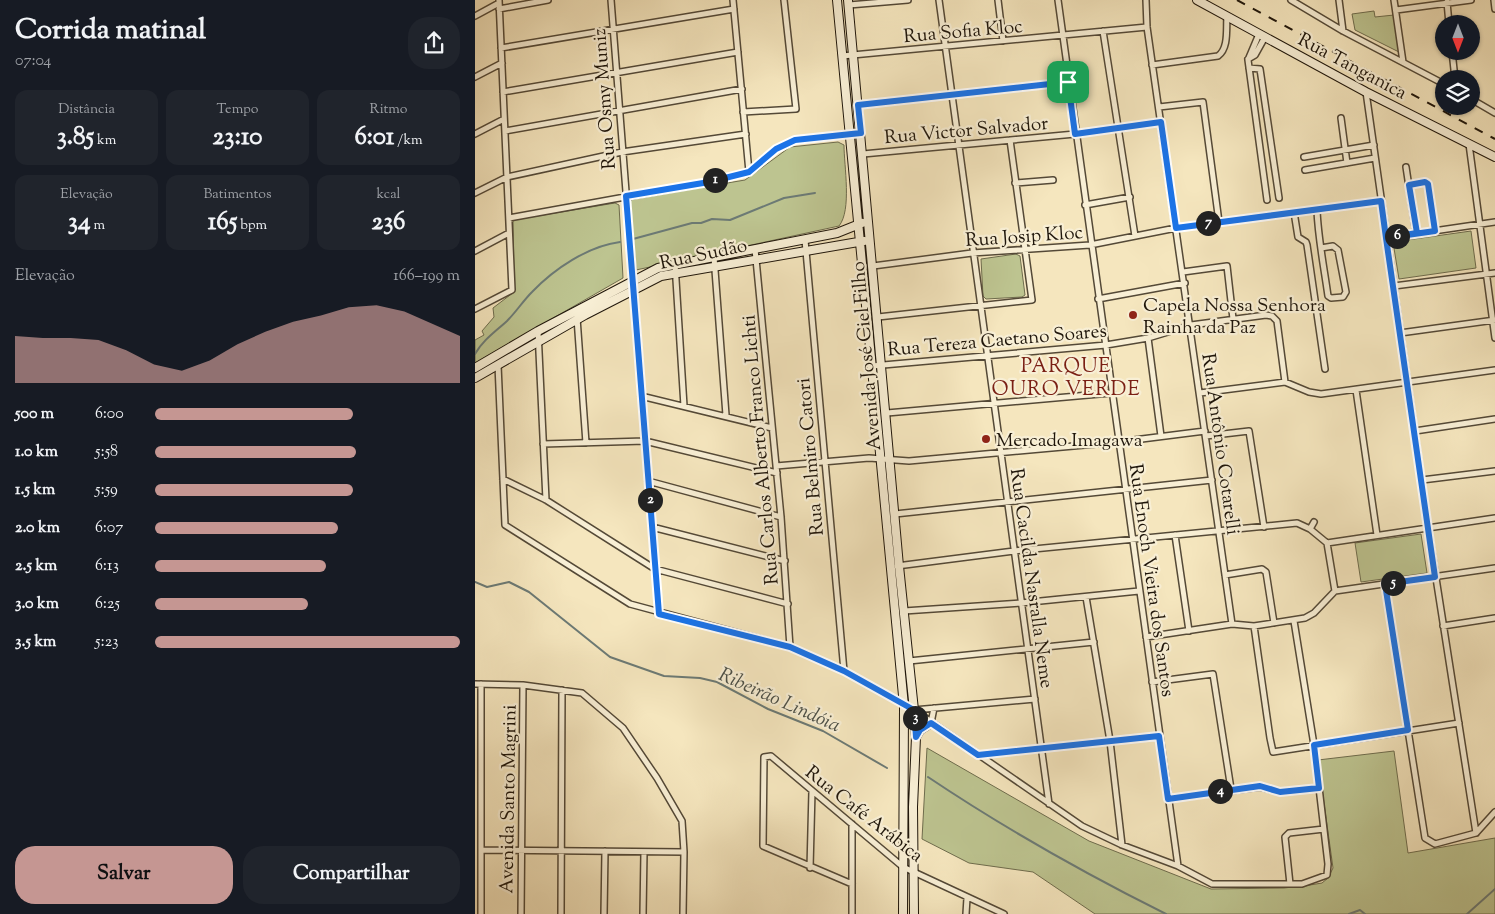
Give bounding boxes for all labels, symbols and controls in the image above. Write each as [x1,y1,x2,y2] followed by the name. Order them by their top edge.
[15,11,206,51] text: Corrida matinal
[903,14,1024,51] street label: Rua Sofia Kloc
[1435,15,1480,60] north arrow
[1435,15,1480,115] map controls
[408,17,460,69] button: share
[1292,27,1411,107] street label: Rua Tanganica
[587,28,624,170] street label: Rua Osmy Muniz
[15,50,51,73] text: 07:04
[1047,61,1089,103] pin
[1054,68,1082,96] icon: arrive
[1435,70,1480,115] button: layers
[58,100,115,120] text: Distância
[217,100,259,120] text: Tempo
[370,100,407,120] text: Ritmo
[883,111,1049,152] street label: Rua Victor Salvador
[57,120,94,156] text: 3.85
[213,120,262,156] text: 23:10
[354,120,394,156] text: 6:01
[94,131,116,151] text: km
[394,131,423,151] text: /km
[703,168,727,192] pin: 1
[713,170,718,190] text: 1
[60,185,113,205] text: Elevação
[204,185,271,205] text: Batimentos
[376,185,401,205] text: kcal
[68,205,91,241] text: 34
[208,205,237,241] text: 165
[371,205,406,241] text: 236
[1195,210,1221,236] pin: 7
[1205,213,1212,233] text: 7
[91,216,105,236] text: m
[237,216,267,236] text: bpm
[964,220,1084,255] street label: Rua Josip Kloc
[1385,224,1409,248] pin: 6
[1394,226,1401,246] text: 6
[657,233,750,278] street label: Rua Sudão
[846,260,889,451] street label: Avenida José Ciel Filho
[15,265,75,288] text: Elevação
[393,265,460,288] text: 166–199 m
[1143,293,1326,342] place label: Capela Nossa Senhora Rainha da Paz
[1127,309,1139,321] marker: Capela Nossa Senhora Rainha da Paz
[736,314,787,586] street label: Rua Carlos Alberto Franco Lichti
[886,318,1108,365] street label: Rua Tereza Caetano Soares
[1193,352,1246,537] street label: Rua Antônio Cotarelli
[992,353,1140,405] district label: PARQUE OURO VERDE
[791,377,832,537] street label: Rua Belmiro Catori
[15,403,54,426] text: 500 m
[95,403,124,426] text: 6:00
[996,428,1143,455] place label: Mercado Imagawa
[980,433,992,445] marker: Mercado Imagawa
[15,441,58,464] text: 1.0 km
[95,441,118,464] text: 5:58
[1121,462,1180,699] street label: Rua Enoch Vieira dos Santos
[1002,467,1059,690] street label: Rua Cacilda Nasralla Neme
[15,479,55,502] text: 1.5 km
[95,479,118,502] text: 5:59
[637,488,663,512] pin: 2
[647,490,654,510] text: 2
[15,517,60,540] text: 2.0 km
[95,517,123,540] text: 6:07
[15,555,57,578] text: 2.5 km
[95,555,119,578] text: 6:13
[1381,570,1405,596] pin: 5
[1391,573,1396,593] text: 5
[15,593,59,616] text: 3.0 km
[95,593,120,616] text: 6:25
[15,631,56,654] text: 3.5 km
[95,631,119,654] text: 5:23
[713,661,845,741] water label: Ribeirão Lindóia
[494,704,525,894] street label: Avenida Santo Magrini
[903,706,927,730] pin: 3
[913,708,918,728] text: 3
[799,760,929,870] street label: Rua Café Arábica
[1207,778,1233,804] pin: 4
[1217,781,1224,801] text: 4
[15,846,233,904] button: Salvar
[243,846,460,904] button: Compartilhar

